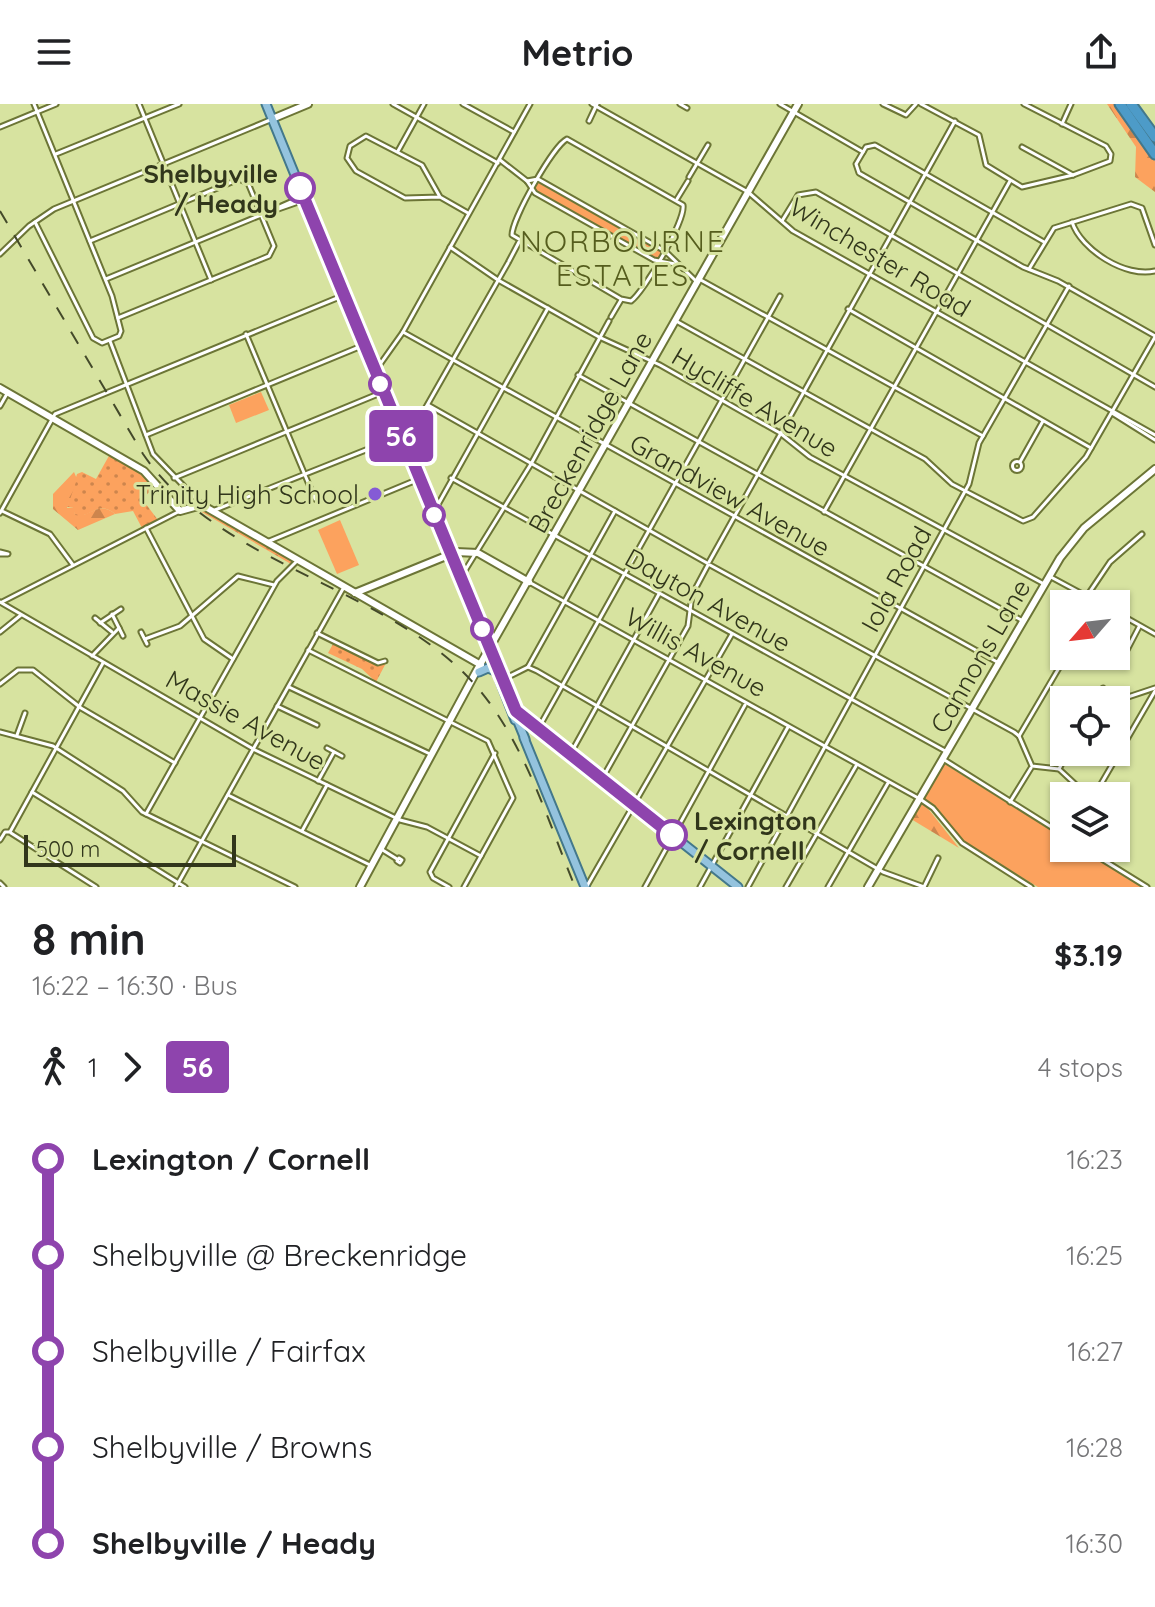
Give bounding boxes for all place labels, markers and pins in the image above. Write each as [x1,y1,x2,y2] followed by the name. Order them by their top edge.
[143,157,278,220] place label: Shelbyville / Heady
[285,173,315,203] marker: Shelbyville / Heady
[369,373,391,395] unlabelled marker
[135,478,359,511] place label: Trinity High School
[366,485,384,503] marker: Trinity High School
[423,504,445,526] unlabelled marker
[471,618,493,640] unlabelled marker
[694,804,817,867] place label: Lexington / Cornell
[657,820,687,850] marker: Lexington / Cornell

